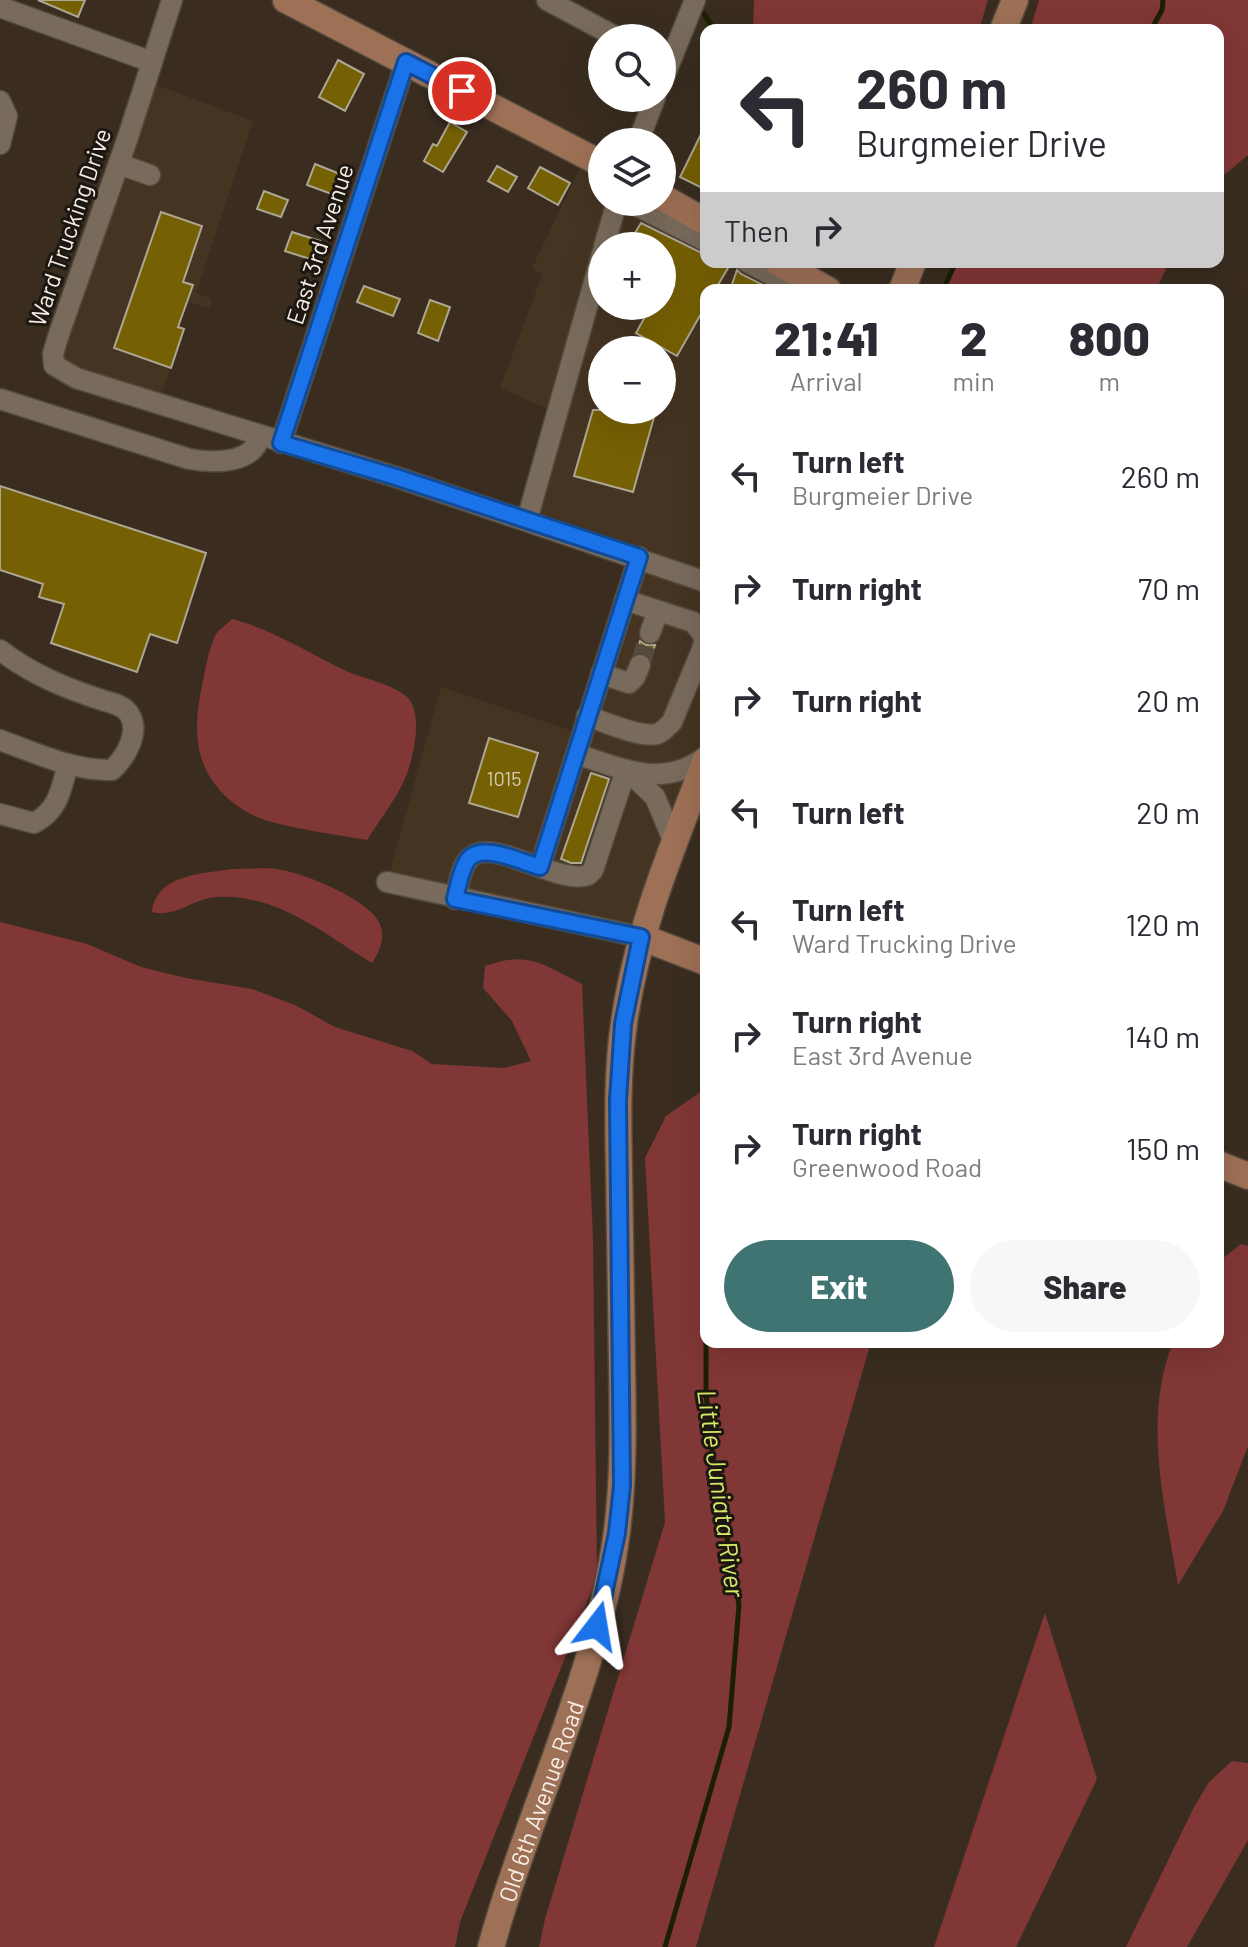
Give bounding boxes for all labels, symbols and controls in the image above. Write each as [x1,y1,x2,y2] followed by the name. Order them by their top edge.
[588,24,676,424] map controls
[588,24,676,112] button: search
[856,53,1007,120] text: 260 m
[724,56,828,160] icon: left
[428,57,496,125] pin
[440,69,484,113] icon: arrive
[856,121,1107,164] text: Burgmeier Drive
[22,124,116,330] street label: Ward Trucking Drive
[588,128,676,216] button: layers
[279,160,359,328] street label: East 3rd Avenue
[805,208,849,252] icon: right
[724,212,789,248] text: Then
[588,232,676,320] button: +
[774,308,878,366] text: 21:41
[960,308,987,366] text: 2
[1069,308,1150,366] text: 800
[588,336,676,424] button: −
[790,365,863,396] text: Arrival
[953,365,995,396] text: min
[1099,365,1120,396] text: m
[792,443,905,479] text: Turn left
[724,454,768,498] icon: left
[1121,458,1200,494] text: 260 m
[792,479,973,510] text: Burgmeier Drive
[724,566,768,610] icon: right
[792,570,922,606] text: Turn right
[1138,570,1200,606] text: 70 m
[724,678,768,722] icon: right
[792,682,922,718] text: Turn right
[1136,682,1200,718] text: 20 m
[486,766,522,790] house number: 1015
[724,790,768,834] icon: left
[792,794,905,830] text: Turn left
[1136,794,1200,830] text: 20 m
[792,891,905,927] text: Turn left
[724,902,768,946] icon: left
[1126,906,1200,942] text: 120 m
[792,927,1017,958] text: Ward Trucking Drive
[792,1003,922,1039] text: Turn right
[724,1014,768,1058] icon: right
[1125,1018,1200,1054] text: 140 m
[792,1039,973,1070] text: East 3rd Avenue
[792,1115,922,1151] text: Turn right
[724,1126,768,1170] icon: right
[1126,1130,1200,1166] text: 150 m
[792,1151,982,1182] text: Greenwood Road
[724,1240,954,1332] button: Exit
[970,1240,1200,1332] button: Share
[692,1387,752,1600] water label: Little Juniata River
[555,1584,639,1668] position arrow
[491,1697,589,1905] street label: Old 6th Avenue Road

